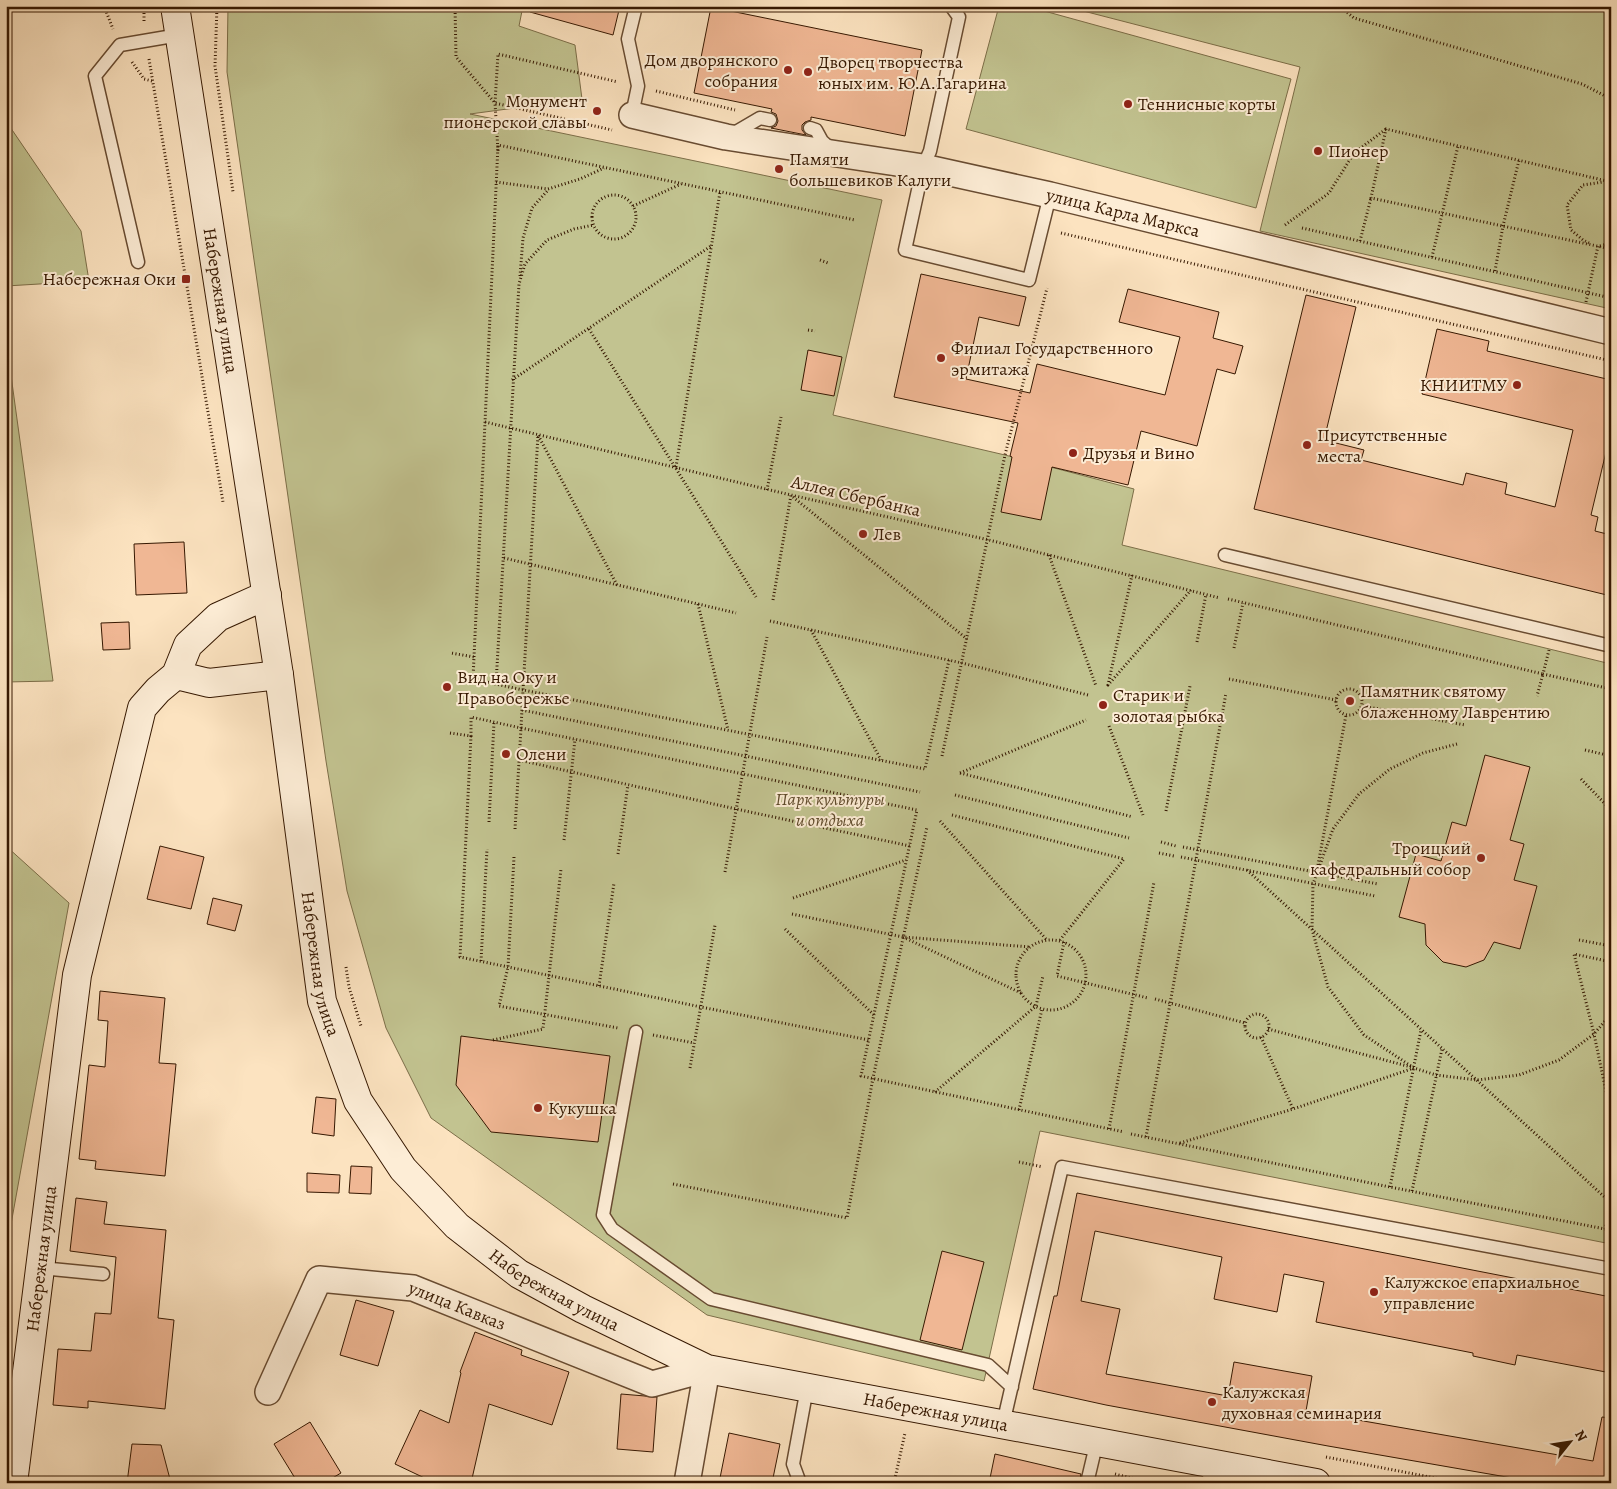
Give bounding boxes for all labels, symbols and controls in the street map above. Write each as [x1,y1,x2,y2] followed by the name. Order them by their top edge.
[644,48,778,93] place label: Дом дворянского собрания
[818,50,1007,95] place label: Дворец творчества юных им. Ю.А.Гагарина
[782,64,794,76] marker: Дом дворянского собрания
[802,66,814,78] marker: Дворец творчества юных им. Ю.А.Гагарина
[443,89,587,134] place label: Монумент пионерской славы
[1138,92,1276,116] place label: Теннисные корты
[1122,98,1134,110] marker: Теннисные корты
[591,105,603,117] marker: Монумент пионерской славы
[1328,139,1388,163] place label: Пионер
[1312,145,1324,157] marker: Пионер
[789,147,951,192] place label: Памяти большевиков Калуги
[773,163,785,175] marker: Памяти большевиков Калуги
[1043,182,1203,243] street label: улица Карла Маркса
[198,226,244,376] street label: Набережная улица
[43,267,176,291] place label: Набережная Оки
[180,273,192,285] marker: Набережная Оки
[951,336,1153,381] place label: Филиал Государственного эрмитажа
[935,352,947,364] marker: Филиал Государственного эрмитажа
[1420,373,1508,397] place label: КНИИТМУ
[1511,379,1523,391] marker: КНИИТМУ
[1317,423,1447,468] place label: Присутственные места
[1301,439,1313,451] marker: Присутственные места
[1083,441,1195,465] place label: Друзья и Вино
[1067,447,1079,459] marker: Друзья и Вино
[788,469,924,523] street label: Аллея Сбербанка
[873,522,901,546] place label: Лев
[857,528,869,540] marker: Лев
[457,665,570,710] place label: Вид на Оку и Правобережье
[1360,679,1550,724] place label: Памятник святому блаженному Лаврентию
[441,681,453,693] marker: Вид на Оку и Правобережье
[1113,683,1225,728] place label: Старик и золотая рыбка
[1344,695,1356,707] marker: Памятник святому блаженному Лаврентию
[1097,699,1109,711] marker: Старик и золотая рыбка
[516,742,567,766] place label: Олени
[500,748,512,760] marker: Олени
[775,787,885,832] park label: Парк культуры и отдыха
[1310,836,1471,881] place label: Троицкий кафедральный собор
[1475,852,1487,864] marker: Троицкий кафедральный собор
[296,890,346,1040] street label: Набережная улица
[548,1096,617,1120] place label: Кукушка
[532,1102,544,1114] marker: Кукушка
[20,1184,62,1333] street label: Набережная улица
[484,1243,624,1337] street label: Набережная улица
[1383,1270,1580,1315] place label: Калужское епархиальное управление
[404,1275,509,1336] street label: улица Кавказ
[1368,1286,1380,1298] marker: Калужское епархиальное управление
[1221,1380,1382,1425] place label: Калужская духовная семинария
[861,1386,1011,1437] street label: Набережная улица
[1206,1396,1218,1408] marker: Калужская духовная семинария
[1544,1416,1594,1466] north arrow
[1570,1427,1592,1445] text: N

